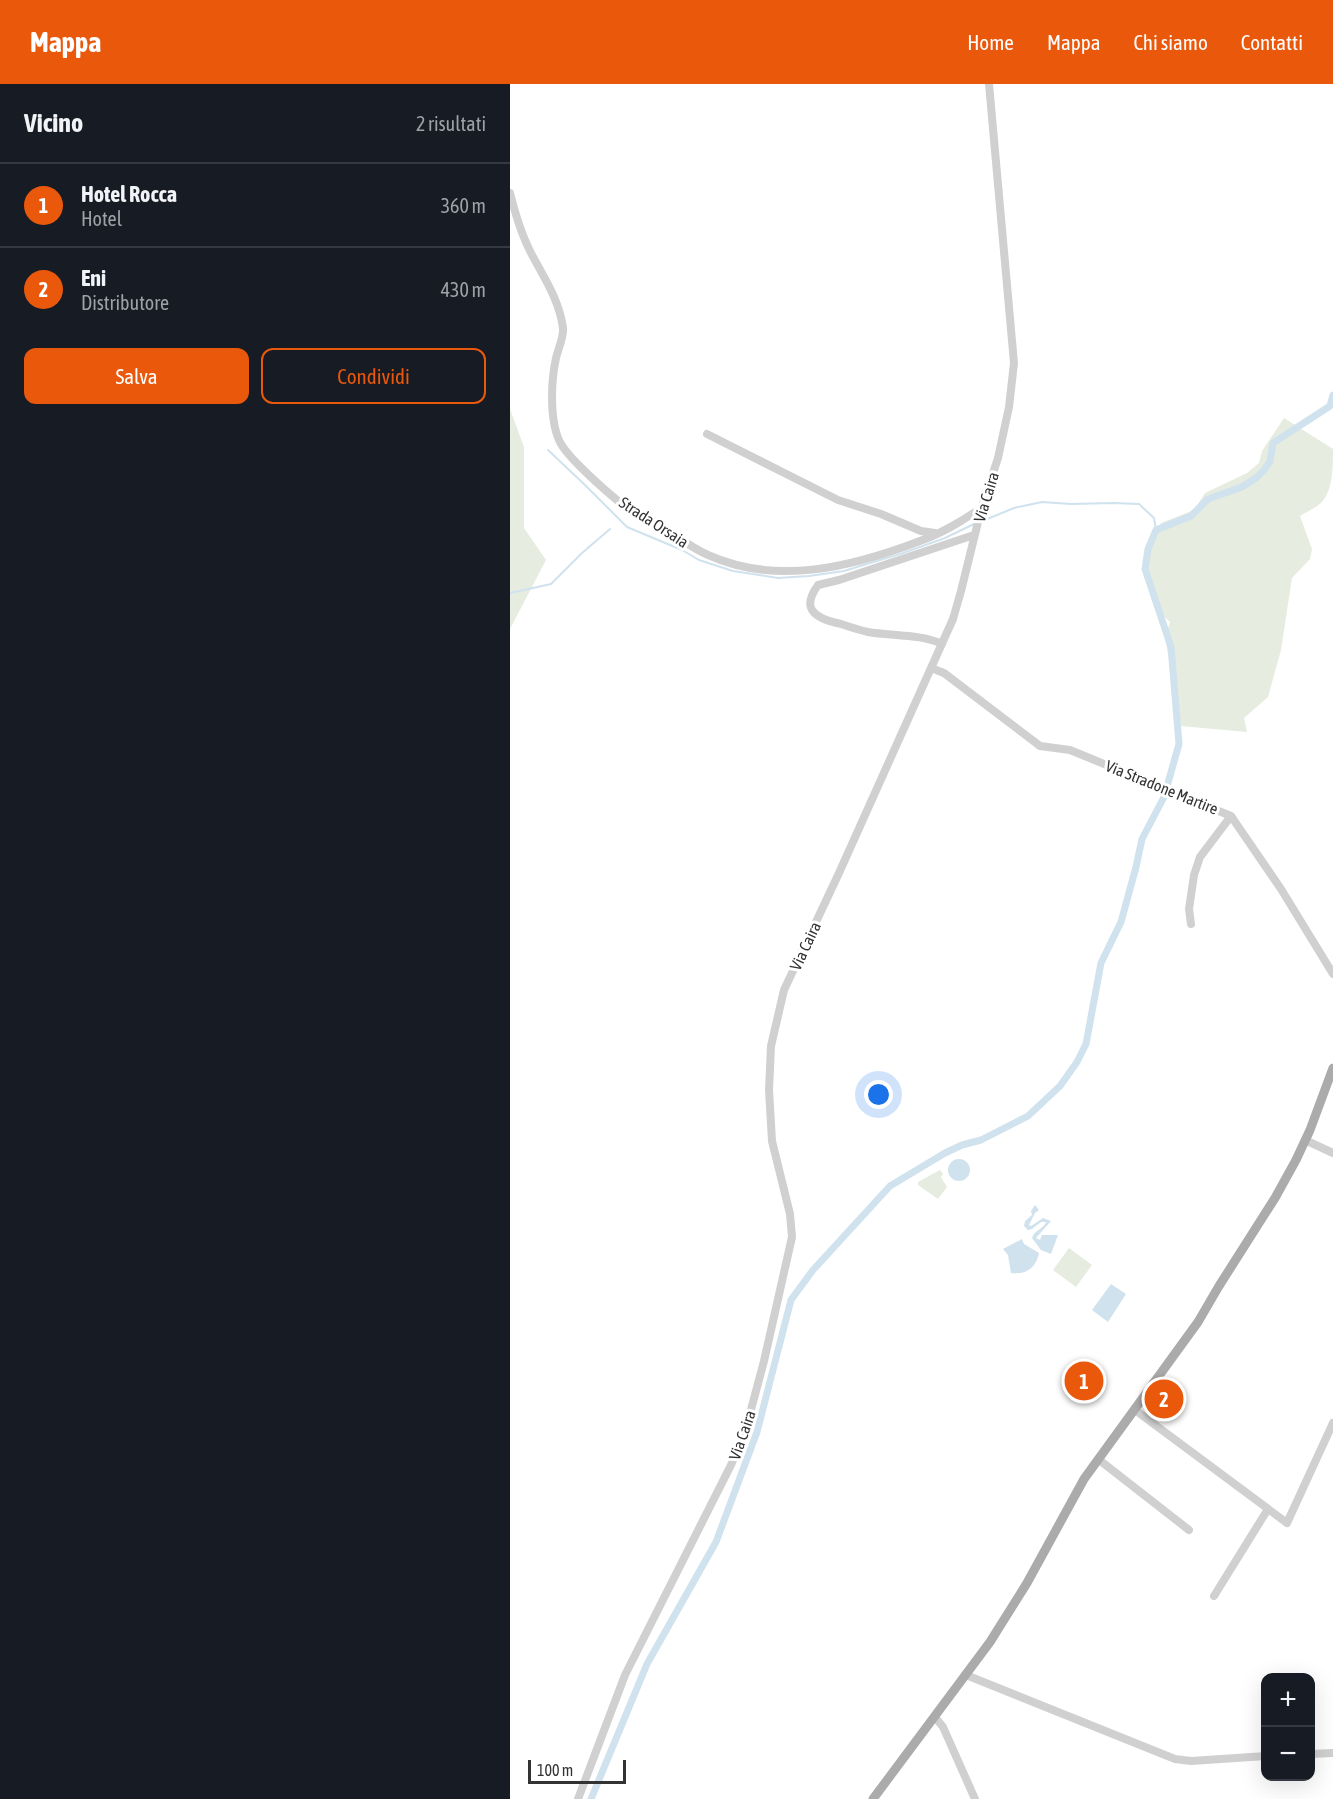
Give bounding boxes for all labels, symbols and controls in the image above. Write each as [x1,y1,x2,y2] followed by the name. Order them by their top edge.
[30,26,101,58] text: Mappa
[967,30,1014,54] text: Home
[1047,30,1100,54] text: Mappa
[1133,30,1208,54] text: Chi siamo
[1241,30,1303,54] text: Contatti
[24,108,83,138] text: Vicino
[416,112,486,135] text: 2 risultati
[81,181,177,207] text: Hotel Rocca
[39,194,48,217] text: 1
[441,194,486,217] text: 360 m
[81,207,122,230] text: Hotel
[81,265,106,291] text: Eni
[39,278,48,301] text: 2
[441,278,486,301] text: 430 m
[81,291,169,314] text: Distributore
[24,348,249,404] button: Salva
[261,348,486,404] button: Condividi
[970,470,1002,524] street label: Via Caira
[616,493,692,551] street label: Strada Orsaia
[1103,756,1221,818] street label: Via Stradone Martire
[786,919,824,973] street label: Via Caira
[864,1080,893,1109] your location
[1064,1358,1104,1404] pin: 1
[1144,1376,1184,1422] pin: 2
[725,1408,759,1462] street label: Via Caira
[1261,1673,1315,1781] map controls
[1261,1673,1315,1727] button: +
[1261,1727,1315,1781] button: −
[528,1757,626,1784] scale bar
[537,1761,573,1779] text: 100 m

